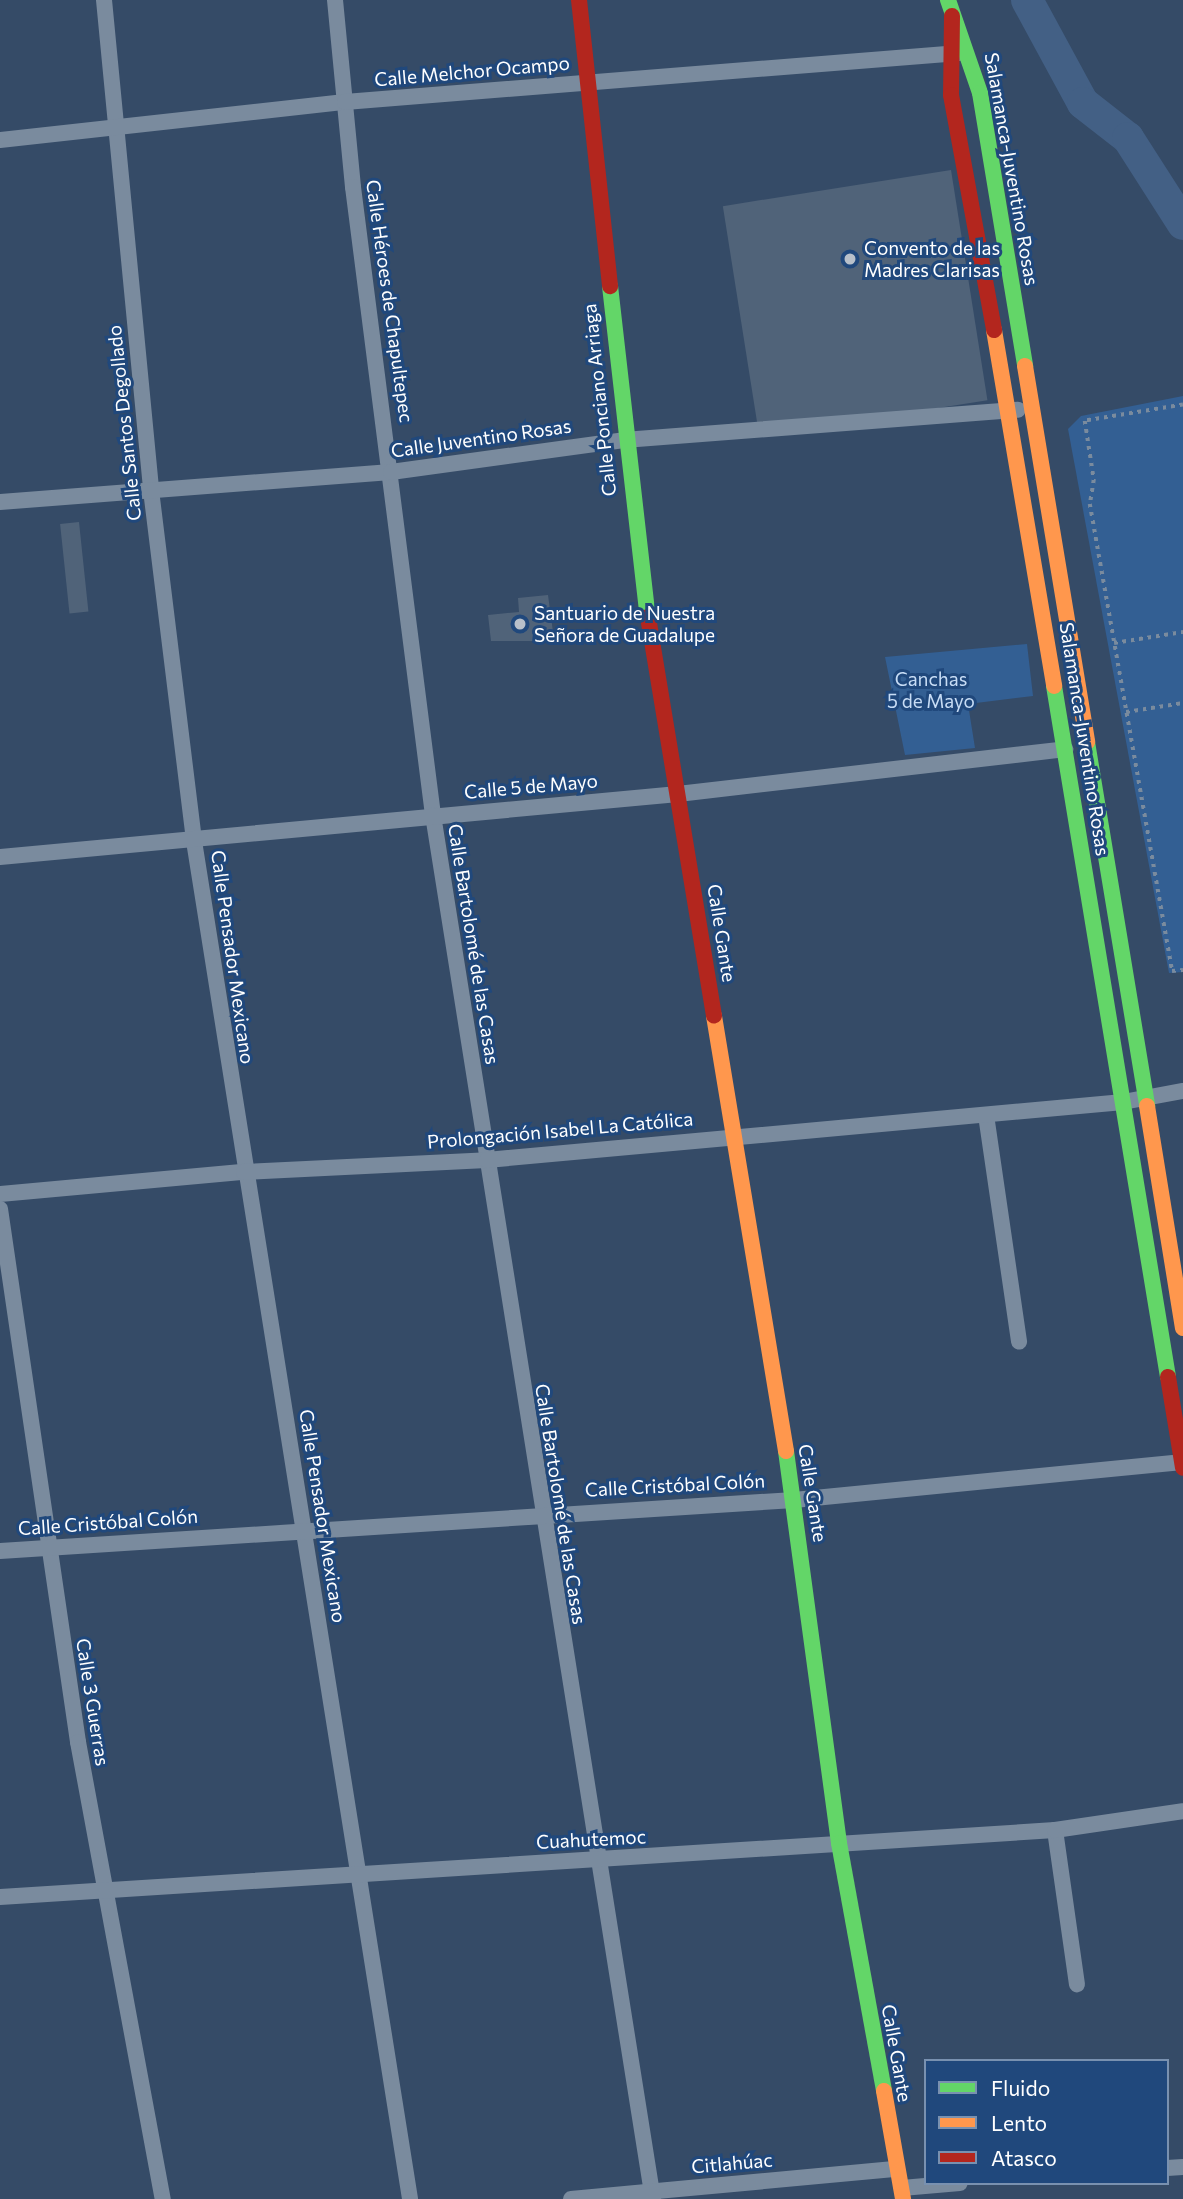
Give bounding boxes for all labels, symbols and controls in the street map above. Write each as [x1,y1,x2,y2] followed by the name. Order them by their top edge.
[373,51,571,91] street label: Calle Melchor Ocampo
[980,51,1044,287] street label: Salamanca-Juventino Rosas
[362,178,418,424] street label: Calle Héroes de Chapultepec
[864,237,1000,281] place label: Convento de las Madres Clarisas
[842,251,858,267] marker: Convento de las Madres Clarisas
[578,303,620,497] street label: Calle Ponciano Arriaga
[102,324,146,522] street label: Calle Santos Degollado
[389,414,573,462] street label: Calle Juventino Rosas
[534,602,715,646] place label: Santuario de Nuestra Señora de Guadalupe
[512,616,528,632] marker: Santuario de Nuestra Señora de Guadalupe
[1055,621,1115,857] street label: Salamanca-Juventino Rosas
[887,668,975,712] park label: Canchas 5 de Mayo
[463,769,599,803] street label: Calle 5 de Mayo
[444,822,504,1066] street label: Calle Bartolomé de las Casas
[207,849,259,1065] street label: Calle Pensador Mexicano
[703,882,741,984] street label: Calle Gante
[426,1107,694,1153] street label: Prolongación Isabel La Católica
[531,1382,591,1626] street label: Calle Bartolomé de las Casas
[295,1408,351,1624] street label: Calle Pensador Mexicano
[794,1442,832,1544] street label: Calle Gante
[584,1469,766,1501] street label: Calle Cristóbal Colón
[17,1504,199,1540] street label: Calle Cristóbal Colón
[72,1637,114,1767] street label: Calle 3 Guerras
[535,1825,647,1853] street label: Cuahutemoc
[877,2002,917,2104] street label: Calle Gante
[924,2059,1169,2185] legend
[991,2075,1050,2100] text: Fluido
[991,2110,1047,2135] text: Lento
[991,2145,1057,2170] text: Atasco
[691,2148,773,2178] street label: Citlahúac

